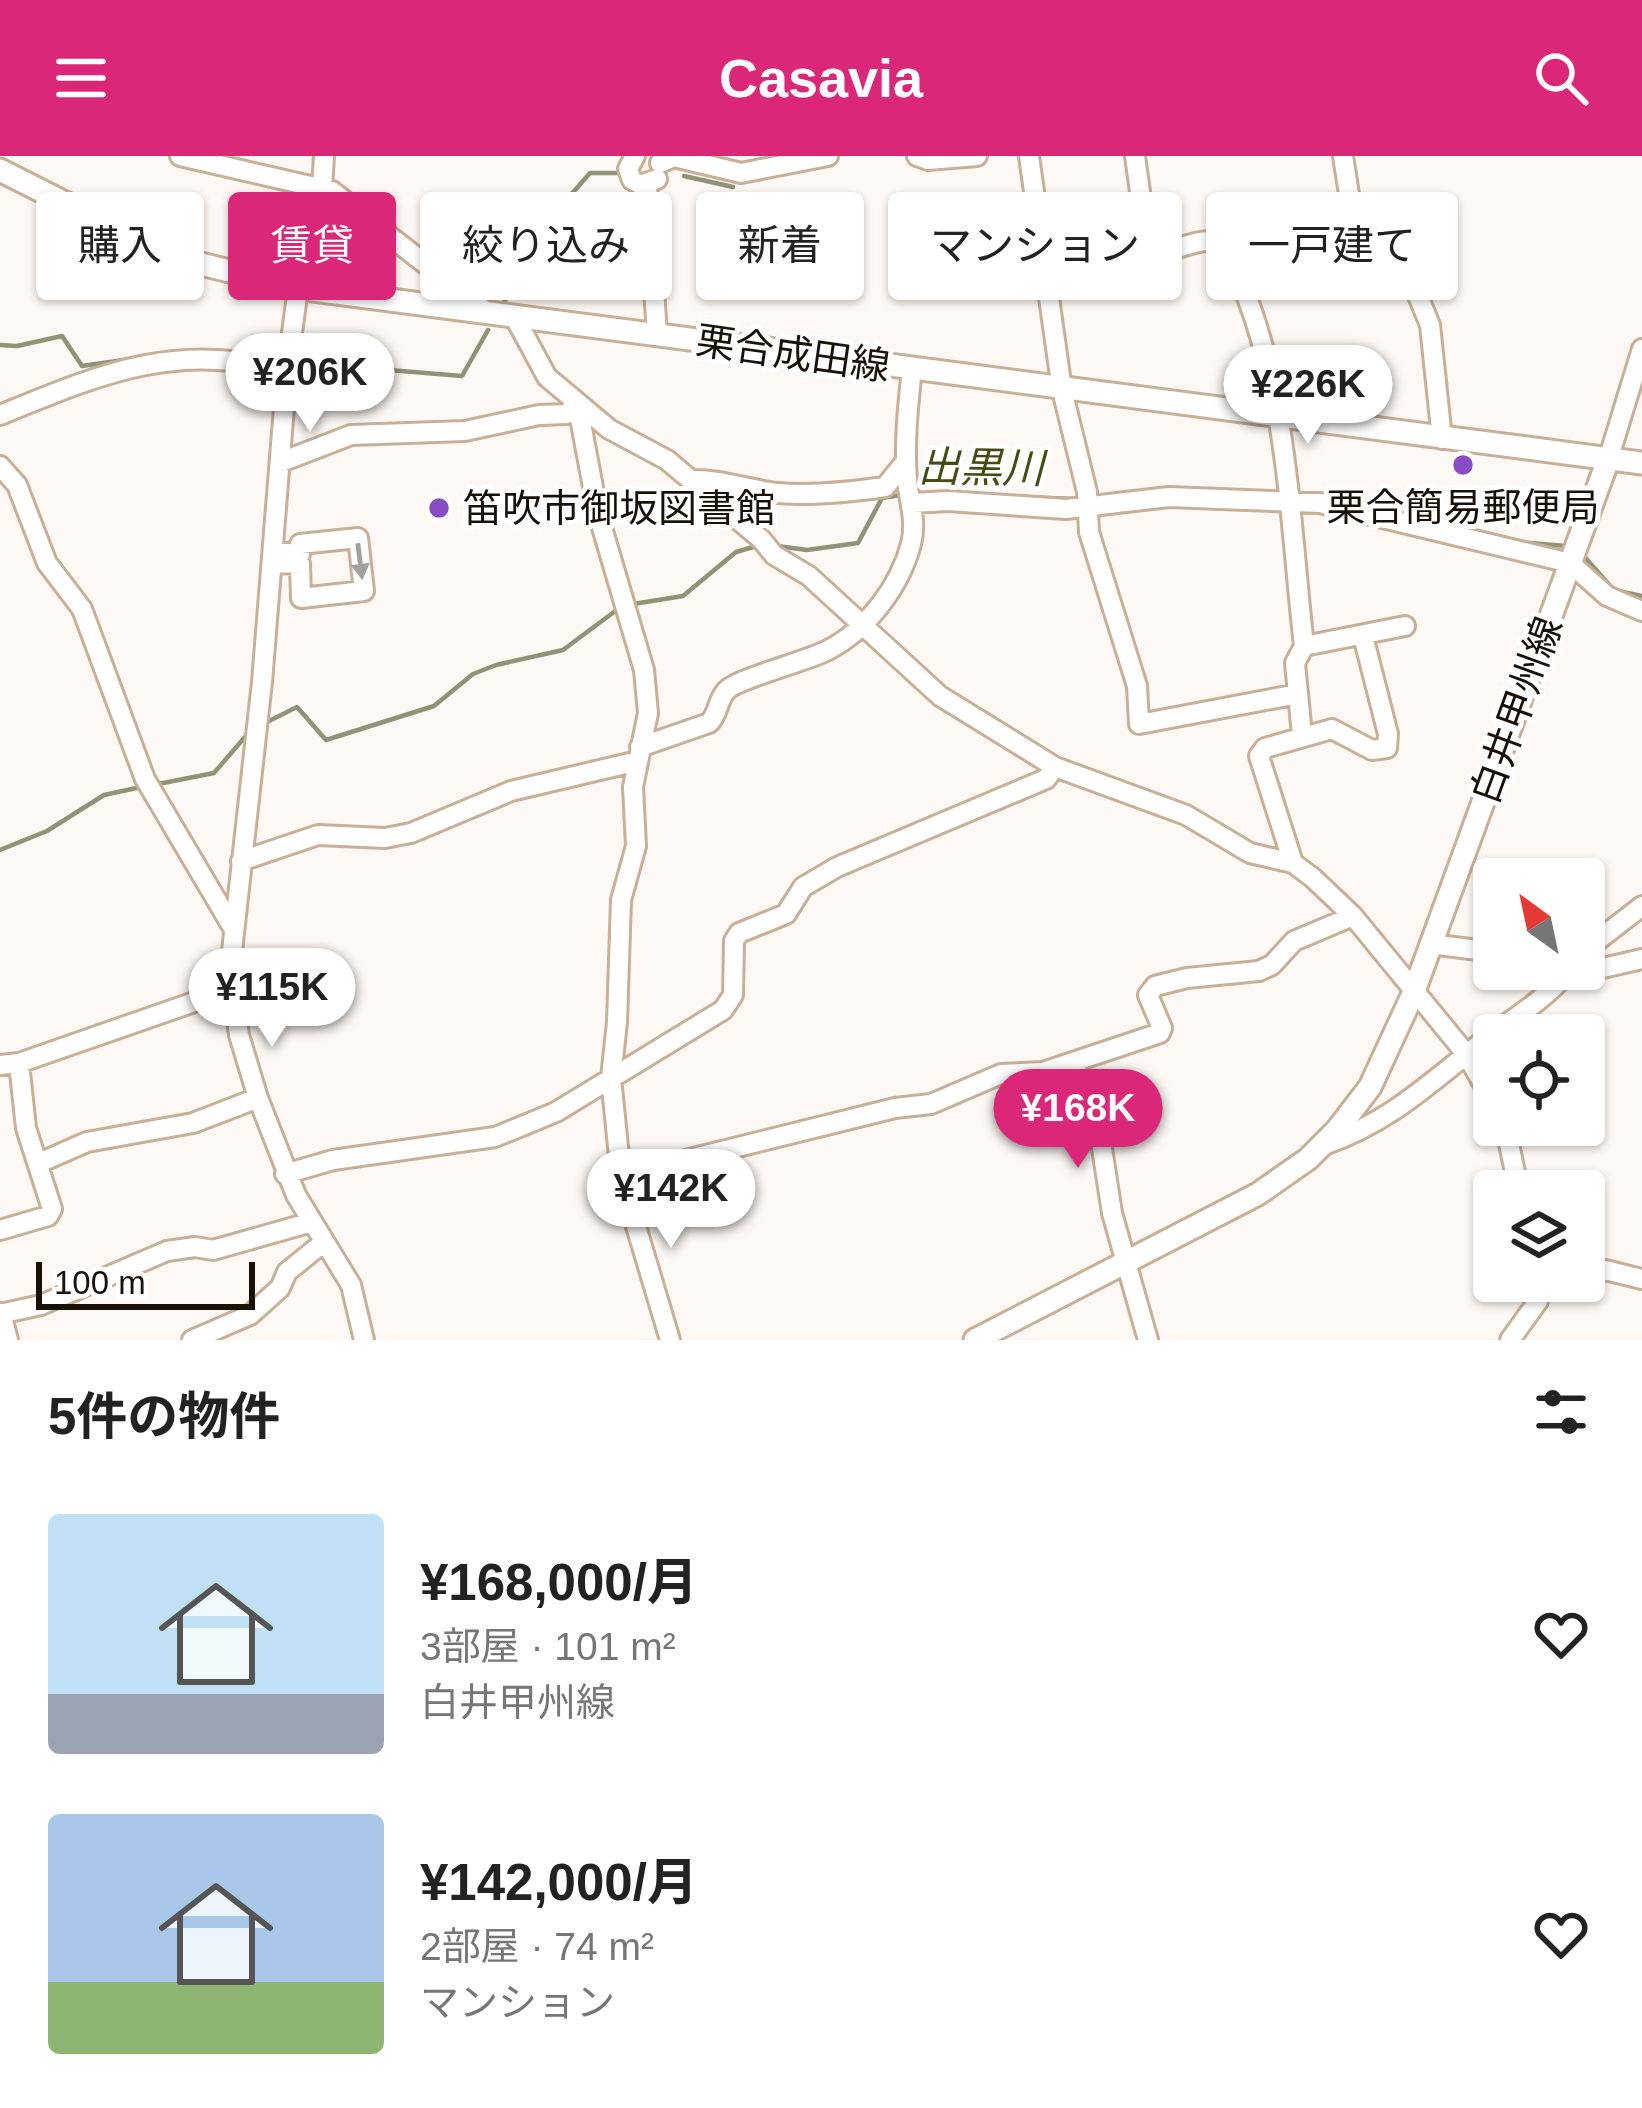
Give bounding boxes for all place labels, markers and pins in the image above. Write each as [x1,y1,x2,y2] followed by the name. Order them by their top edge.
[226,333,394,435] pin: ¥206K
[1224,345,1392,447] pin: ¥226K
[1450,452,1476,478] marker: 栗合簡易郵便局
[1326,486,1600,529] place label: 栗合簡易郵便局
[463,487,775,530] place label: 笛吹市御坂図書館
[426,495,452,521] marker: 笛吹市御坂図書館
[188,948,356,1050] pin: ¥115K
[994,1069,1162,1171] pin: ¥168K
[587,1149,755,1251] pin: ¥142K

